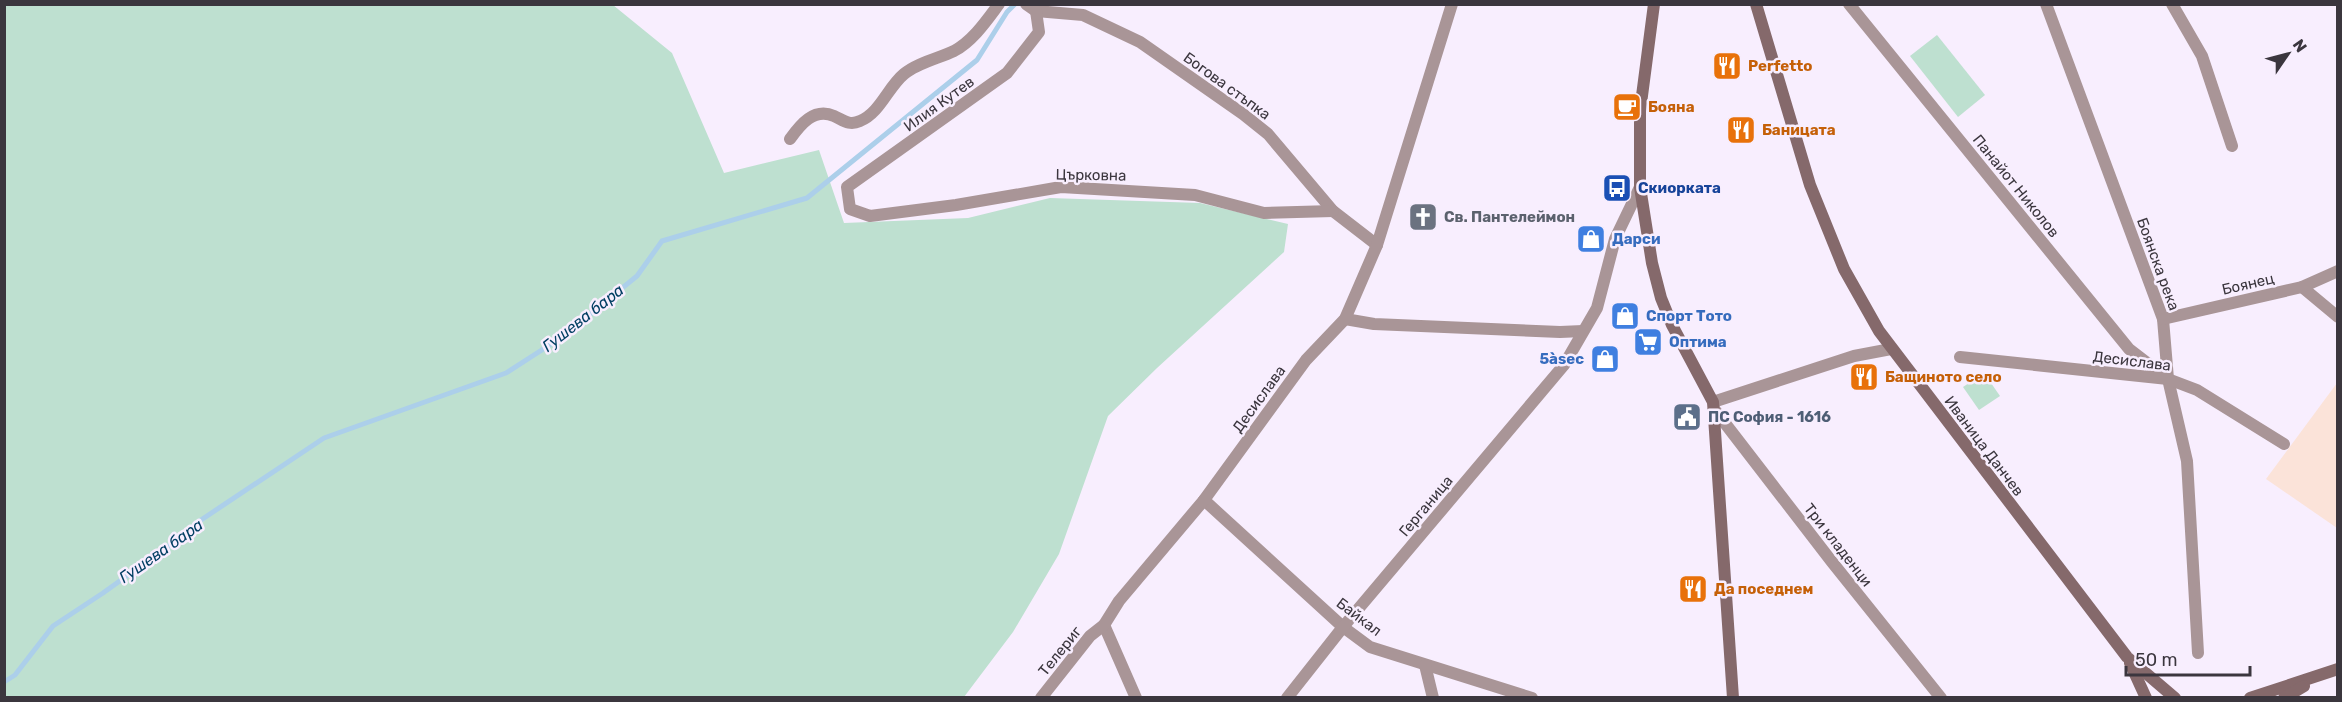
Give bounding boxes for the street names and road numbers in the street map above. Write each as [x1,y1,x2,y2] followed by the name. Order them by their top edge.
[1180,48,1274,124] street label: Богова стъпка
[900,73,978,135] street label: Илия Кутев
[1969,131,2063,241] street label: Панайот Николов
[1056,165,1126,185] street label: Църковна
[2133,215,2183,313] street label: Боянска река
[2220,269,2276,299] street label: Боянец
[2092,347,2172,375] street label: Десислава
[1229,362,1289,436] street label: Десислава
[1941,392,2027,500] street label: Иваница Данчев
[1395,472,1457,540] street label: Герганица
[1800,500,1876,590] street label: Три кладенци
[1333,594,1385,640] street label: Байкал
[1035,622,1086,679] street label: Телериг

